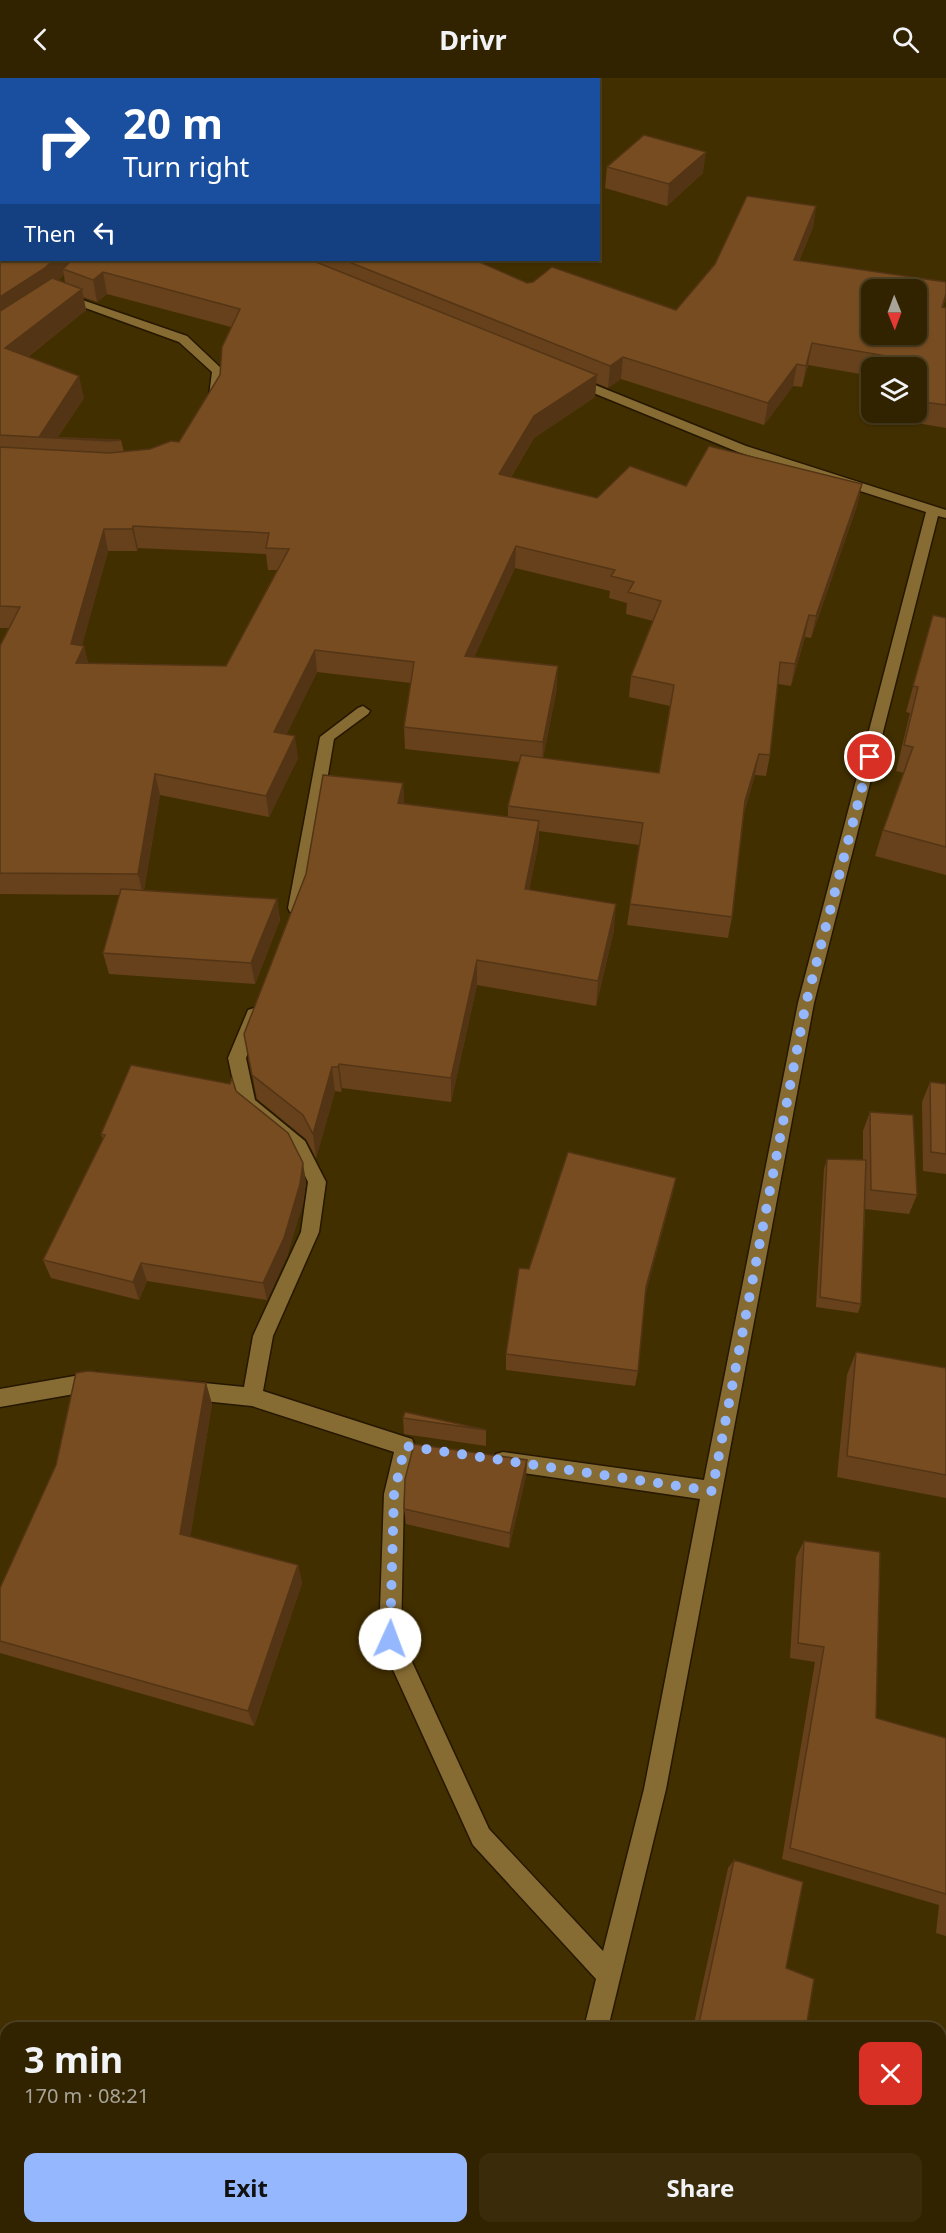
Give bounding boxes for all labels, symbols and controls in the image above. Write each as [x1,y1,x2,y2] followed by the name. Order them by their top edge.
[439,21,507,58] text: Drivr
[24,23,57,56] icon: back
[889,23,922,56] icon: search
[123,94,223,151] text: 20 m
[24,102,102,180] icon: right
[123,148,249,185] text: Turn right
[88,216,121,249] icon: left
[24,218,76,248] text: Then
[861,279,927,345] north arrow
[861,279,927,423] map controls
[861,357,927,423] button: layers
[844,731,895,782] pin
[853,740,886,773] icon: arrive
[358,1607,422,1671] position arrow
[24,2035,123,2084] text: 3 min
[859,2042,922,2105] button: close
[24,2082,149,2109] text: 170 m · 08:21
[24,2153,467,2222] button: Exit
[479,2153,922,2222] button: Share

